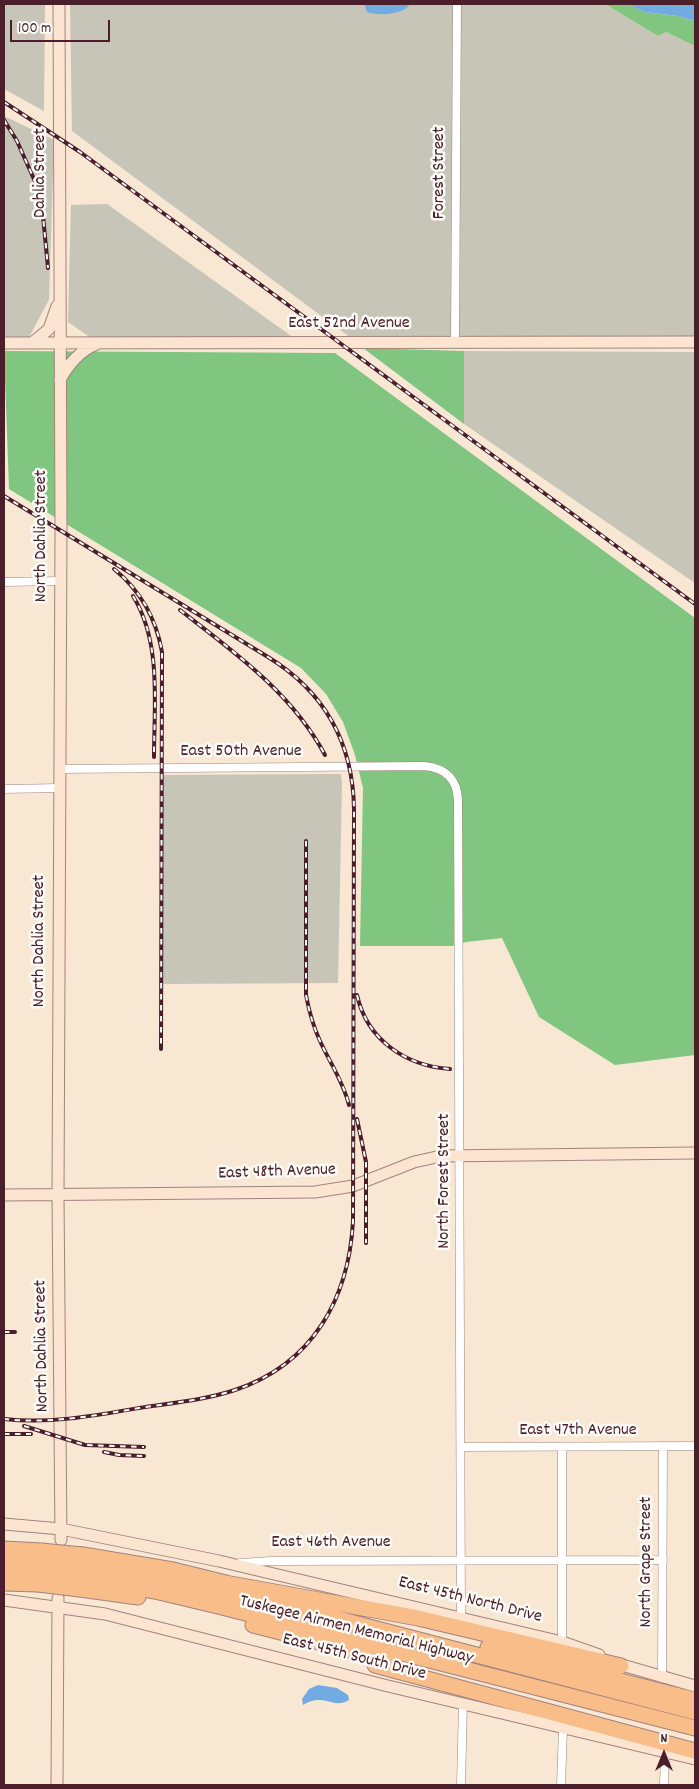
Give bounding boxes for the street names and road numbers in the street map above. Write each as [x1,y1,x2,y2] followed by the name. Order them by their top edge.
[430,127,452,219] street label: Forest Street
[31,128,53,218] street label: Dahlia Street
[288,314,410,336] street label: East 52nd Avenue
[32,470,54,602] street label: North Dahlia Street
[180,742,302,764] street label: East 50th Avenue
[30,875,52,1007] street label: North Dahlia Street
[435,1113,457,1249] street label: North Forest Street
[218,1160,336,1186] street label: East 48th Avenue
[31,1280,55,1412] street label: North Dahlia Street
[519,1421,637,1443] street label: East 47th Avenue
[637,1497,659,1627] street label: North Grape Street
[271,1533,391,1555] street label: East 46th Avenue
[396,1573,544,1629] street label: East 45th North Drive
[237,1592,475,1670] street label: Tuskegee Airmen Memorial Highway
[280,1630,428,1686] street label: East 45th South Drive

